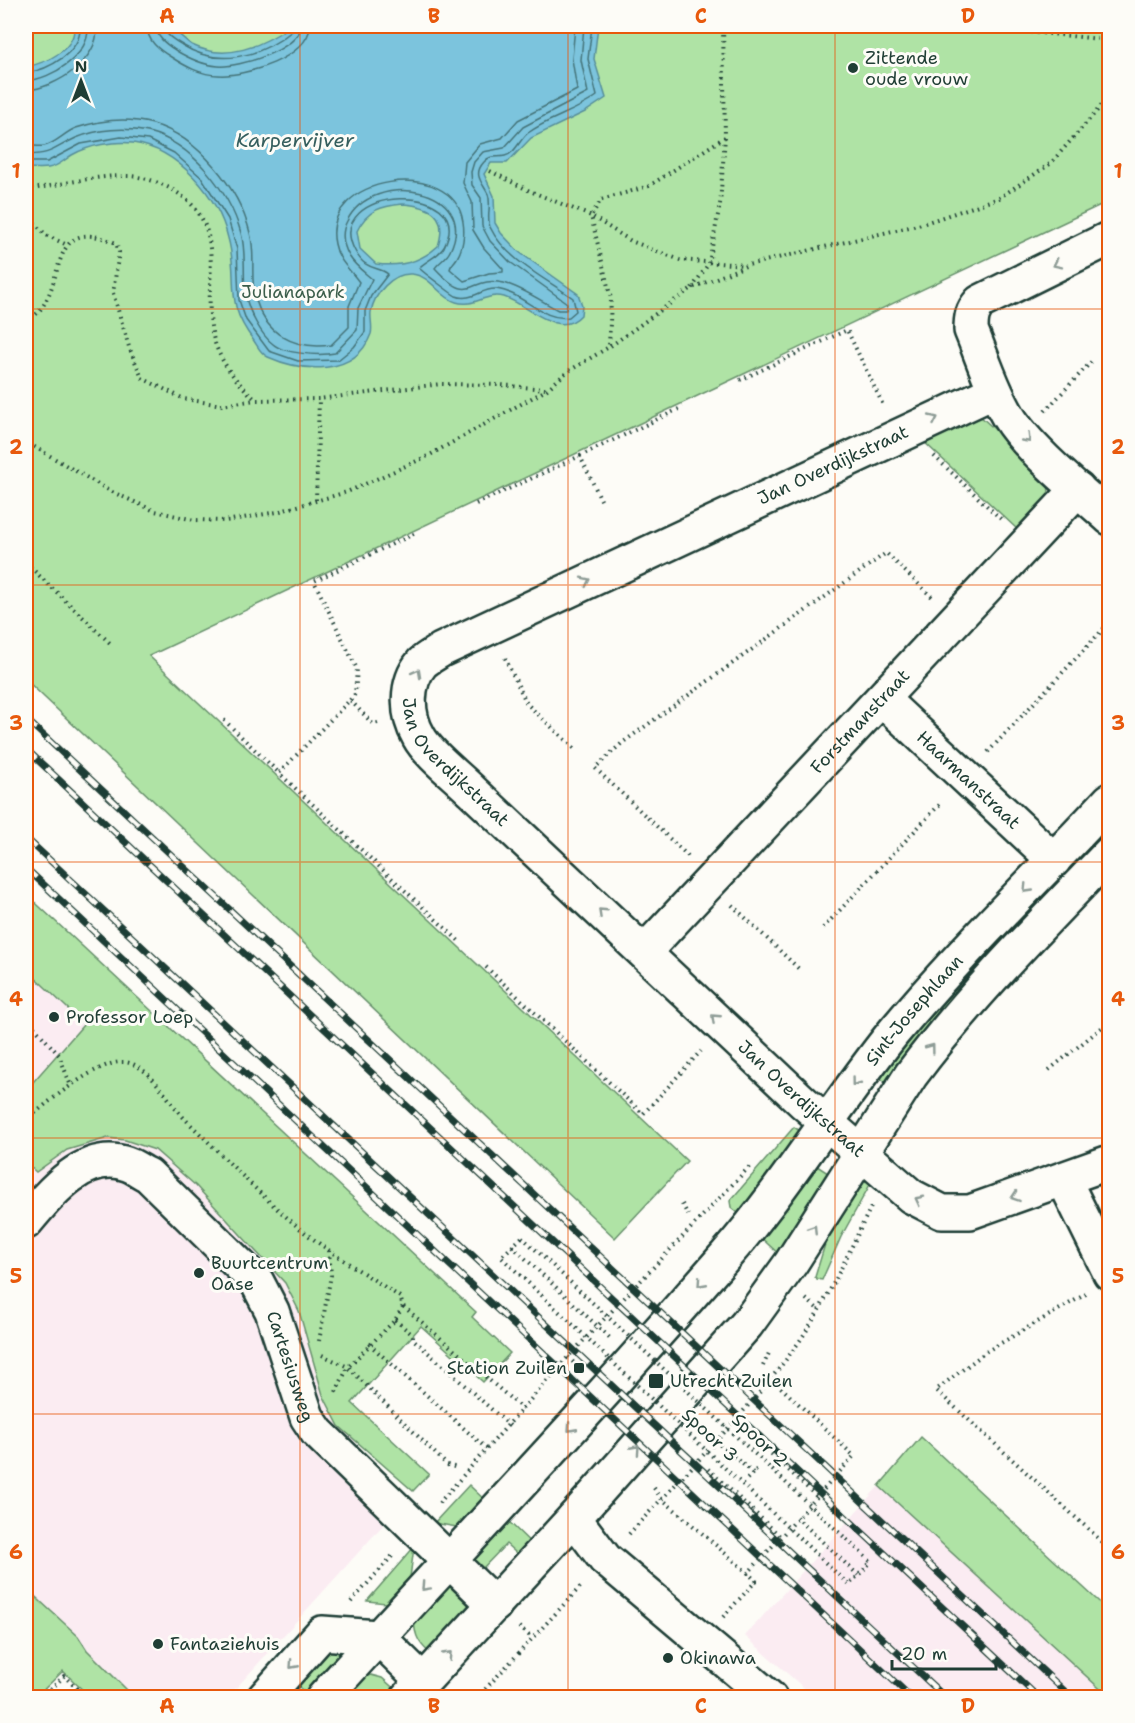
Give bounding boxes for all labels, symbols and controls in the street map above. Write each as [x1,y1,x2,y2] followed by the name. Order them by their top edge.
[159,3,175,29] text: A
[428,3,440,29] text: B
[695,3,707,29] text: C
[961,3,975,29] text: D
[865,46,969,91] place label: Zittende oude vrouw
[51,51,111,111] north arrow
[75,56,87,77] text: N
[846,61,860,75] marker: Zittende oude vrouw
[236,127,355,153] water label: Karpervijver
[11,158,21,184] text: 1
[1113,158,1123,184] text: 1
[1052,256,1063,268] one-way arrow
[241,280,345,304] park label: Julianapark
[928,414,939,426] one-way arrow
[754,419,912,510] street label: Jan Overdijkstraat
[1020,432,1031,443] one-way arrow
[9,434,23,460] text: 2
[1111,434,1125,460] text: 2
[580,577,591,588] one-way arrow
[805,664,915,779] street label: Forstmanstraat
[410,669,421,679] one-way arrow
[397,697,514,832] street label: Jan Overdijkstraat
[9,710,23,736] text: 3
[1111,710,1125,736] text: 3
[911,725,1026,835] street label: Haarmanstraat
[1023,881,1034,892] one-way arrow
[598,908,608,919] one-way arrow
[860,949,969,1071] street label: Sint-Josephlaan
[9,986,23,1012] text: 4
[1111,986,1125,1012] text: 4
[66,1005,193,1029] place label: Professor Loep
[47,1010,61,1024] marker: Professor Loep
[712,1014,722,1025] one-way arrow
[733,1035,870,1163] street label: Jan Overdijkstraat
[924,1044,935,1055] one-way arrow
[852,1075,863,1086] one-way arrow
[1010,1189,1021,1202] one-way arrow
[915,1196,925,1207] one-way arrow
[805,1225,817,1235] one-way arrow
[211,1251,328,1296] place label: Buurtcentrum Oase
[10,1263,22,1289] text: 5
[1112,1263,1124,1289] text: 5
[192,1266,206,1280] marker: Buurtcentrum Oase
[697,1276,708,1287] one-way arrow
[261,1308,320,1425] street label: Cartesiusweg
[447,1356,567,1380] place label: Station Zuilen
[572,1361,586,1375] marker: Station Zuilen
[670,1369,793,1393] place label: Utrecht Zuilen
[647,1372,665,1390] marker: Utrecht Zuilen
[677,1403,743,1467] street label: Spoor 3
[727,1408,793,1472] street label: Spoor 2
[567,1421,578,1432] one-way arrow
[629,1445,640,1456] one-way arrow
[9,1539,23,1565] text: 6
[1111,1539,1125,1565] text: 6
[421,1580,432,1590] one-way arrow
[170,1632,280,1656] place label: Fantaziehuis
[892,1633,996,1671] scale bar
[151,1637,165,1651] marker: Fantaziehuis
[901,1642,947,1666] text: 20 m
[680,1646,756,1670] place label: Okinawa
[440,1651,451,1662] one-way arrow
[661,1651,675,1665] marker: Okinawa
[289,1659,300,1669] one-way arrow
[159,1693,175,1719] text: A
[428,1693,440,1719] text: B
[695,1693,707,1719] text: C
[961,1693,975,1719] text: D

